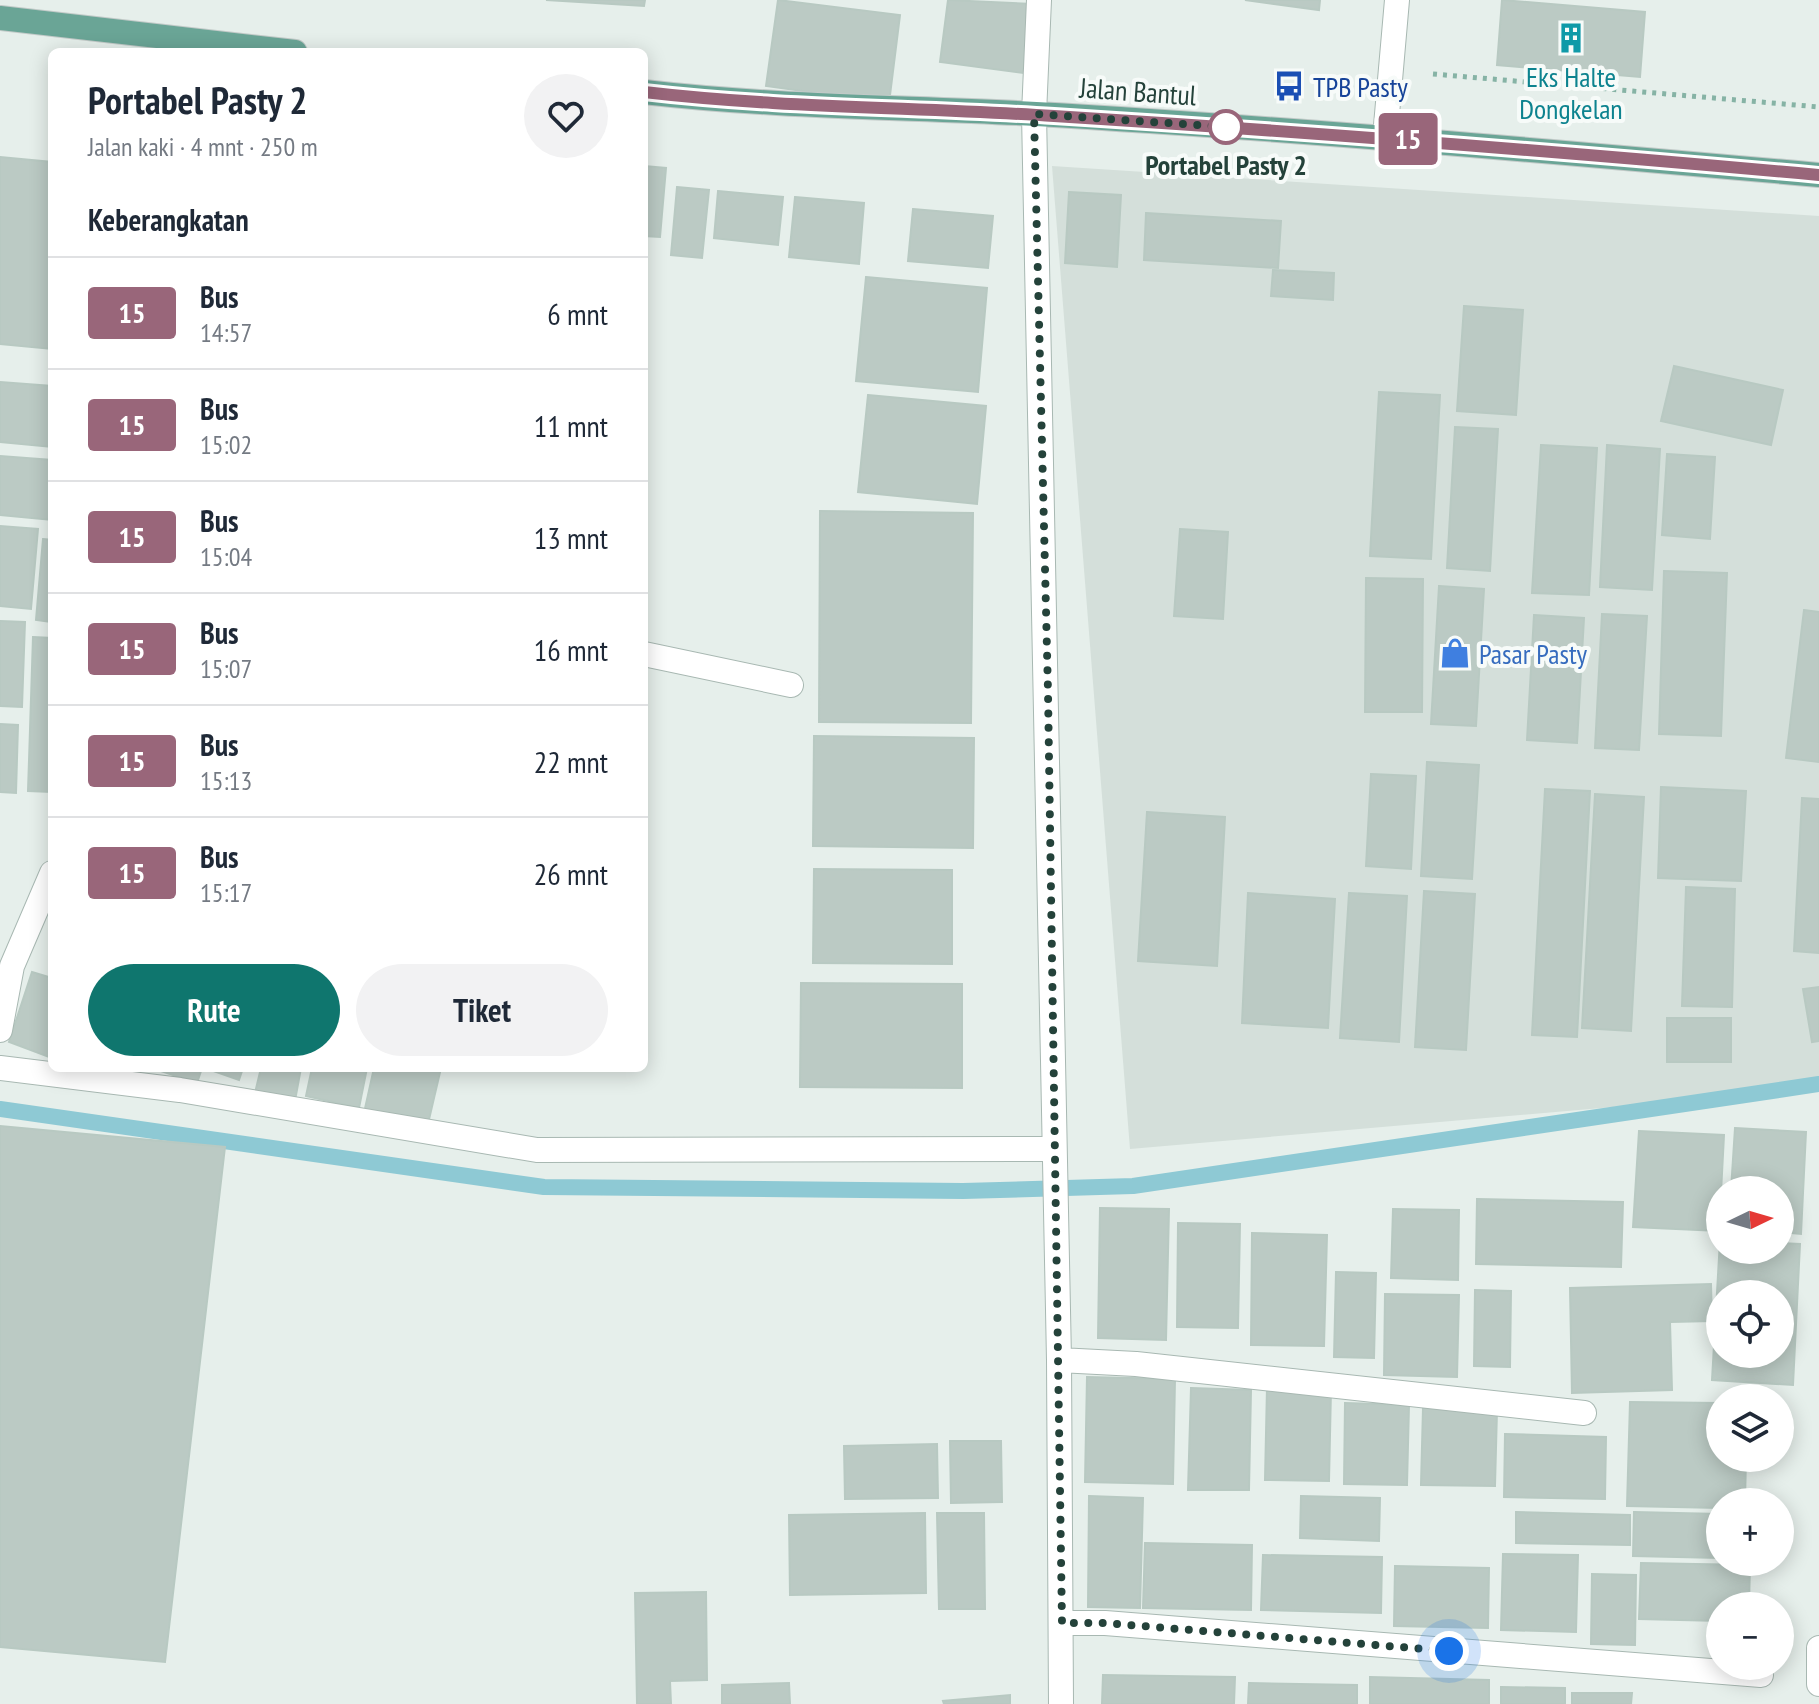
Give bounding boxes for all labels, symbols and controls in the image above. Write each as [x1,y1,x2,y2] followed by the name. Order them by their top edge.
[1554,21,1588,55] building icon: Eks Halte Dongkelan
[1519,58,1623,127] place label: Eks Halte Dongkelan
[1077,68,1198,114] street label: Jalan Bantul
[1313,68,1408,105] place label: TPB Pasty
[1272,69,1306,103] bus stop icon: TPB Pasty
[524,74,608,158] button: heart
[88,75,307,124] text: Portabel Pasty 2
[1209,110,1243,144] marker: Portabel Pasty 2
[1372,113,1444,165] line badge: 15
[1395,120,1421,157] text: 15
[88,130,318,163] text: Jalan kaki · 4 mnt · 250 m
[1145,146,1307,183] place label: Portabel Pasty 2
[88,200,249,239] text: Keberangkatan
[200,277,239,316] text: Bus
[119,294,145,331] text: 15
[547,294,608,333] text: 6 mnt
[200,316,252,349] text: 14:57
[200,389,239,428] text: Bus
[119,406,145,443] text: 15
[534,406,608,445] text: 11 mnt
[200,428,252,461] text: 15:02
[200,501,239,540] text: Bus
[119,518,145,555] text: 15
[534,518,608,557] text: 13 mnt
[200,540,252,573] text: 15:04
[200,613,239,652] text: Bus
[119,630,145,667] text: 15
[534,630,608,669] text: 16 mnt
[1479,635,1587,672] place label: Pasar Pasty
[1438,636,1472,670] shop icon: Pasar Pasty
[200,652,252,685] text: 15:07
[200,725,239,764] text: Bus
[119,742,145,779] text: 15
[534,742,608,781] text: 22 mnt
[200,764,252,797] text: 15:13
[200,837,239,876] text: Bus
[119,854,145,891] text: 15
[534,854,608,893] text: 26 mnt
[200,876,252,909] text: 15:17
[88,964,340,1056] button: Rute
[356,964,608,1056] button: Tiket
[1706,1176,1794,1264] north arrow
[1706,1176,1794,1680] map controls
[1706,1280,1794,1368] button: locate
[1706,1384,1794,1472] button: layers
[1706,1488,1794,1576] button: +
[1706,1592,1794,1680] button: −
[1429,1631,1469,1671] your location

